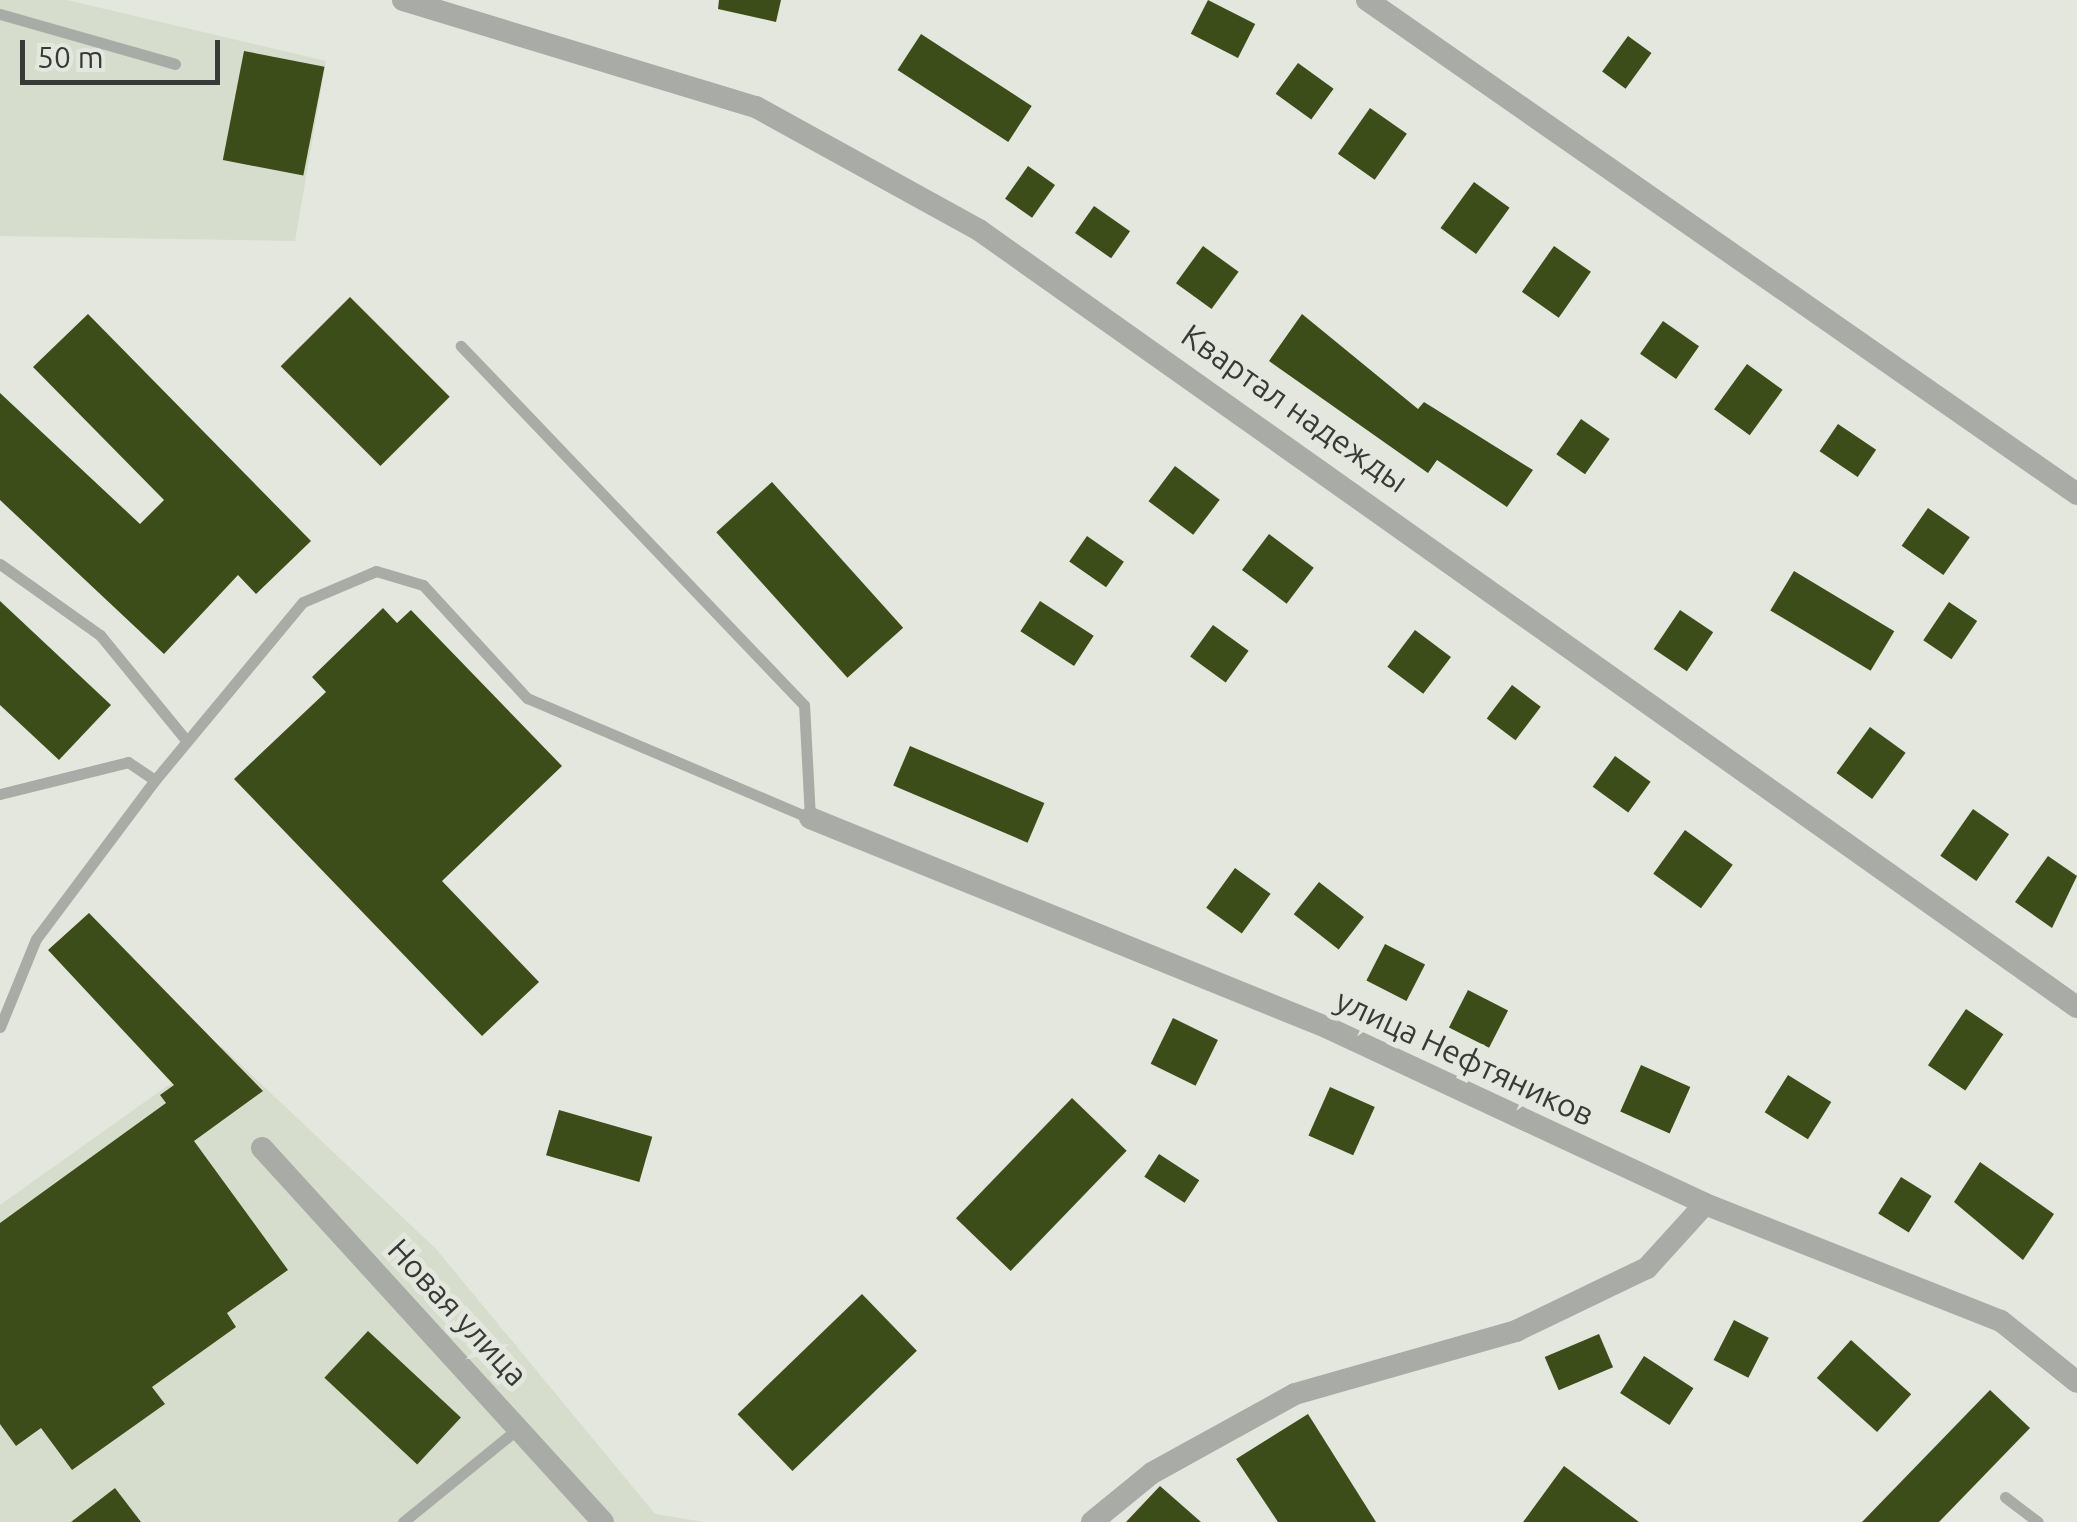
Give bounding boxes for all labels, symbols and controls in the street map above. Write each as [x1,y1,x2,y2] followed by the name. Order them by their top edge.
[25,20,225,82] scale bar
[37,40,104,74] text: 50 m
[1174,316,1416,500] street label: Квартал надежды
[1330,980,1600,1134] street label: улица Нефтяников
[380,1230,536,1394] street label: Новая улица

